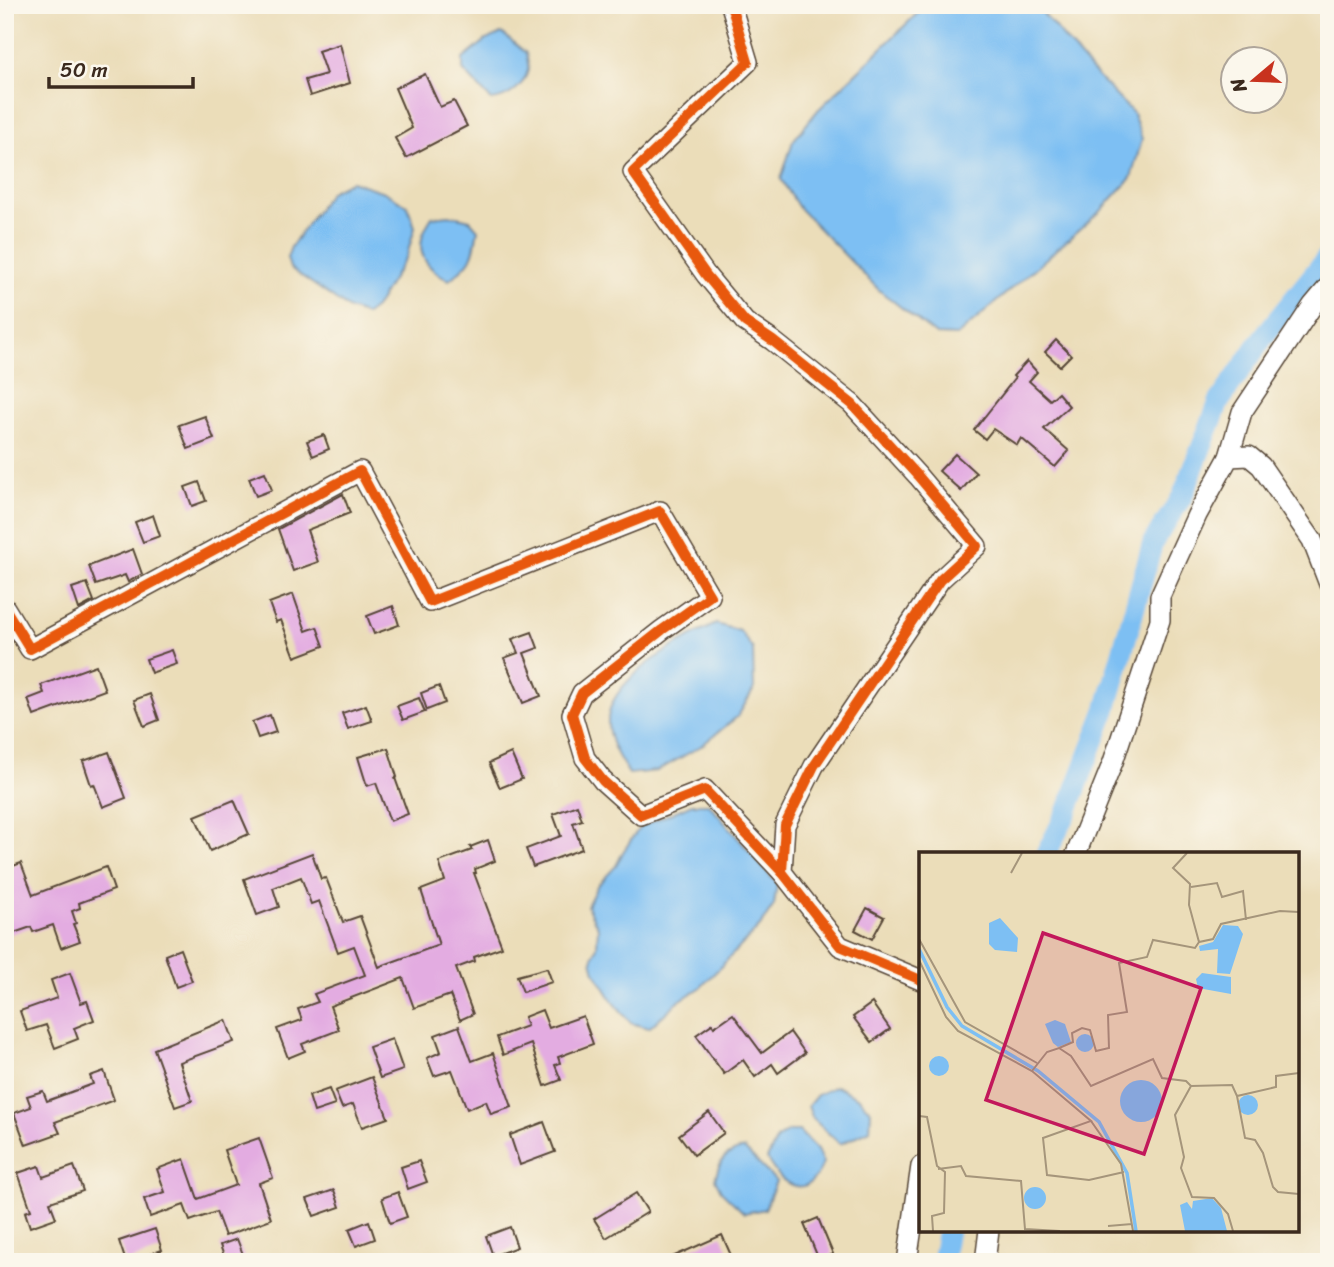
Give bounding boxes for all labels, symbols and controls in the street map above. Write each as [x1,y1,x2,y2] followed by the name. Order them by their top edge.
[49,46,192,90] scale bar
[1218,46,1288,116] north arrow
[60,51,108,89] text: 50 m
[1220,73,1256,98] text: N
[919,852,1299,1232] inset map

